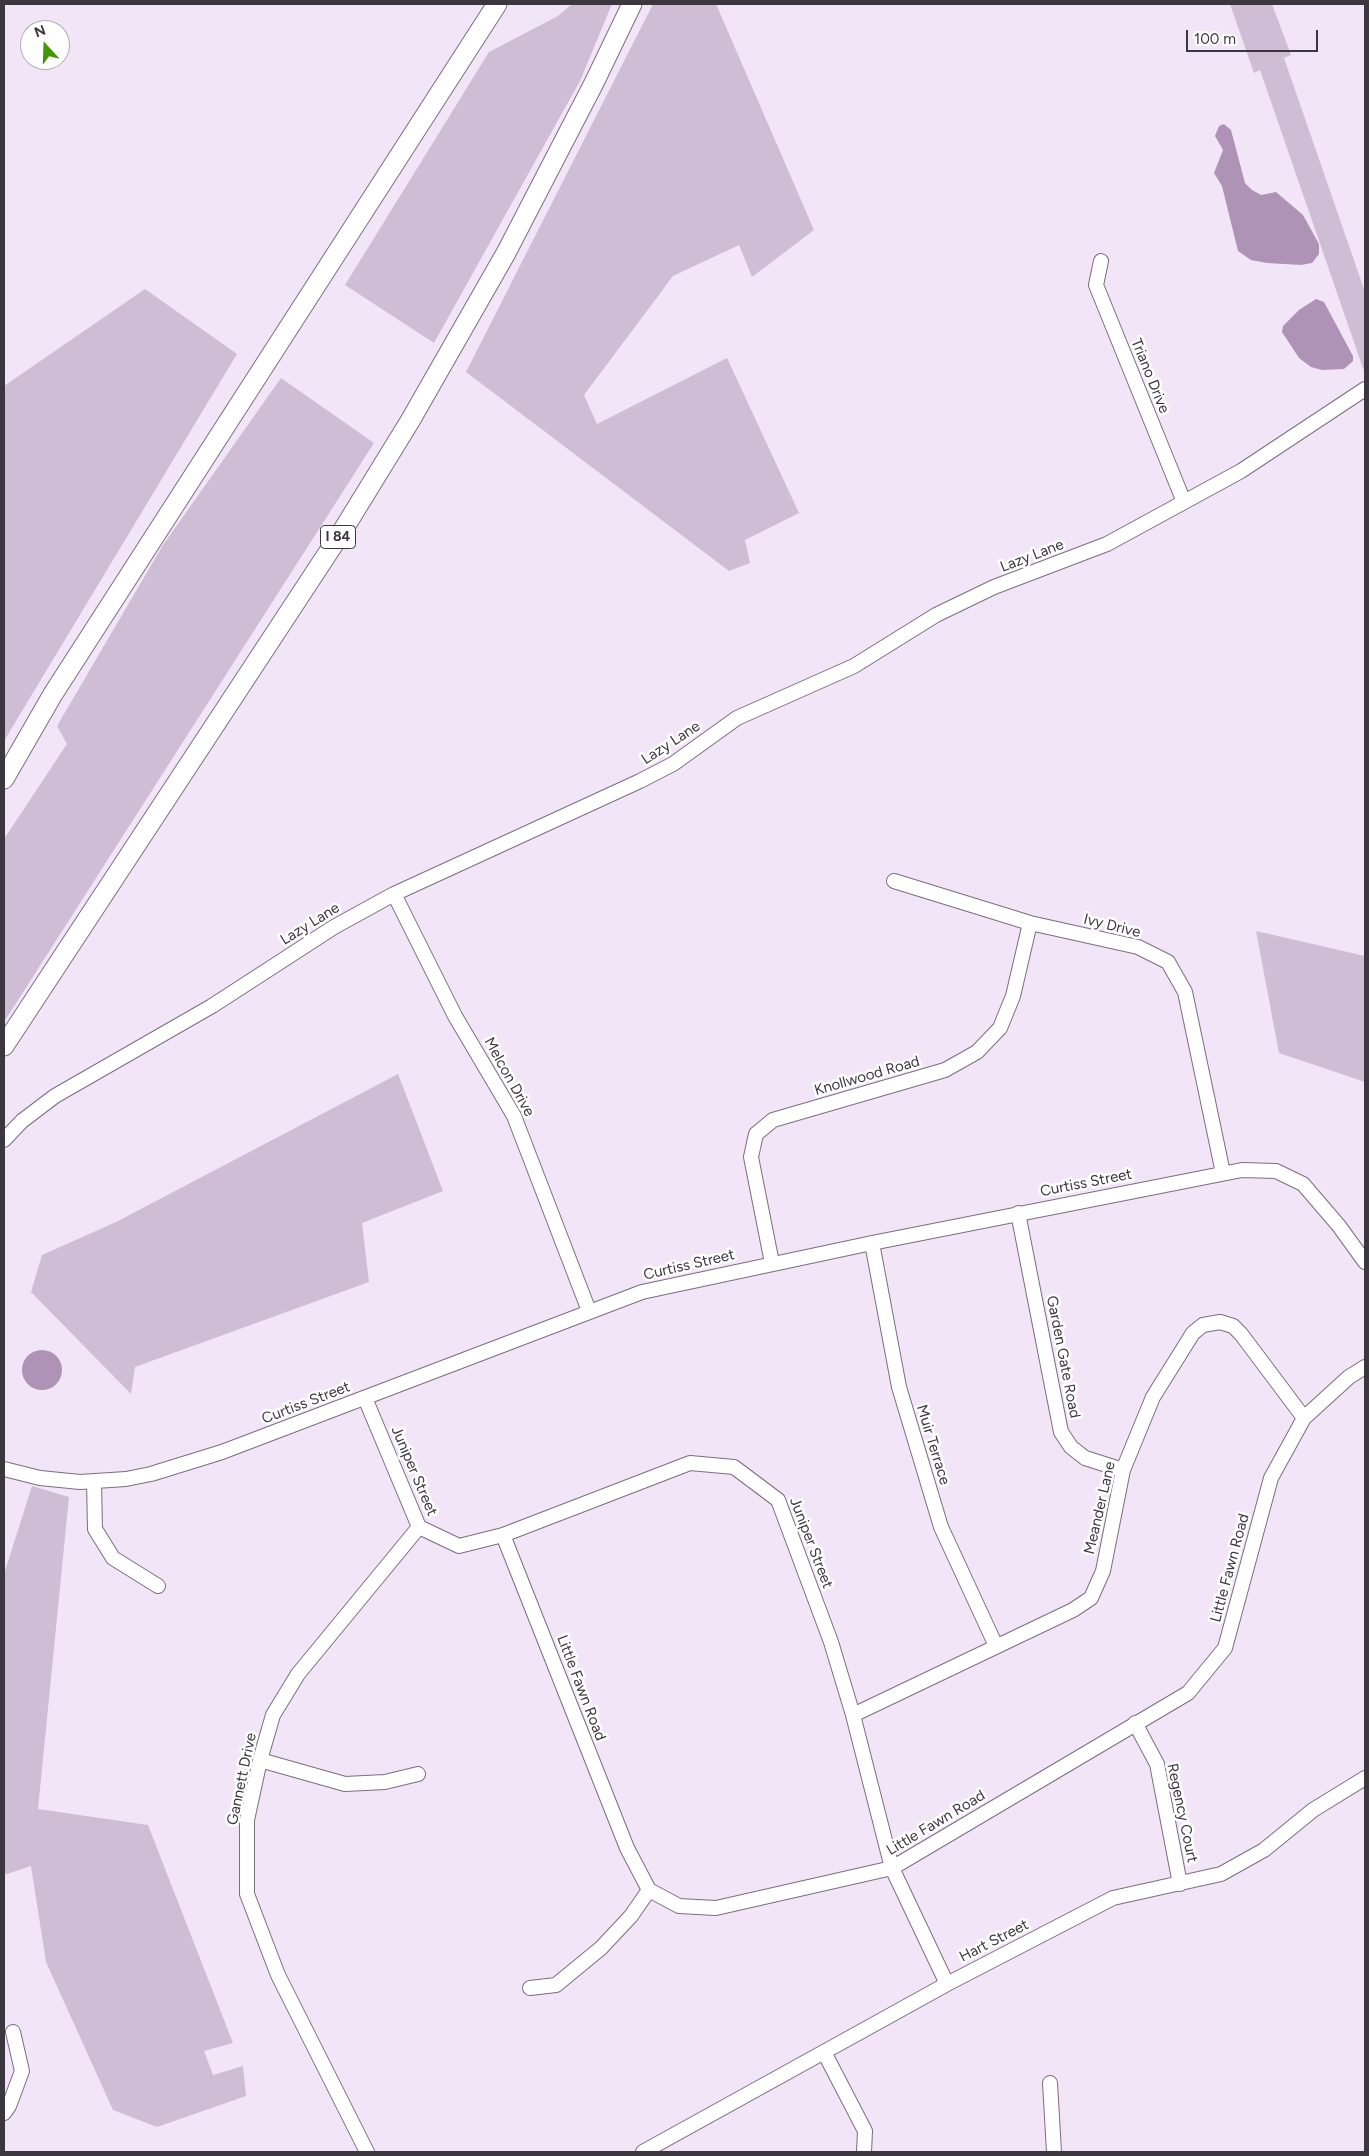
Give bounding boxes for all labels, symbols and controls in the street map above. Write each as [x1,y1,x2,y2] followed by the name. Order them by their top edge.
[20,20,70,70] north arrow
[1189,20,1322,52] scale bar
[32,22,48,41] text: N
[1194,30,1236,48] text: 100 m
[1127,336,1173,416] street label: Triano Drive
[320,526,356,548] road number: I 84
[998,536,1066,576] street label: Lazy Lane
[638,717,704,769] street label: Lazy Lane
[277,899,343,949] street label: Lazy Lane
[1082,910,1142,942] street label: Ivy Drive
[480,1034,538,1120] street label: Melcon Drive
[812,1052,922,1100] street label: Knollwood Road
[1039,1165,1133,1201] street label: Curtiss Street
[642,1246,736,1284] street label: Curtiss Street
[1042,1294,1084,1420] street label: Garden Gate Road
[259,1378,353,1428] street label: Curtiss Street
[912,1403,954,1487] street label: Muir Terrace
[387,1423,441,1519] street label: Juniper Street
[1081,1460,1119,1556] street label: Meander Lane
[785,1495,837,1591] street label: Juniper Street
[1207,1512,1253,1624] street label: Little Fawn Road
[553,1633,609,1743] street label: Little Fawn Road
[223,1731,261,1827] street label: Gannett Drive
[1163,1762,1201,1864] street label: Regency Court
[883,1787,989,1859] street label: Little Fawn Road
[956,1916,1032,1966] street label: Hart Street

